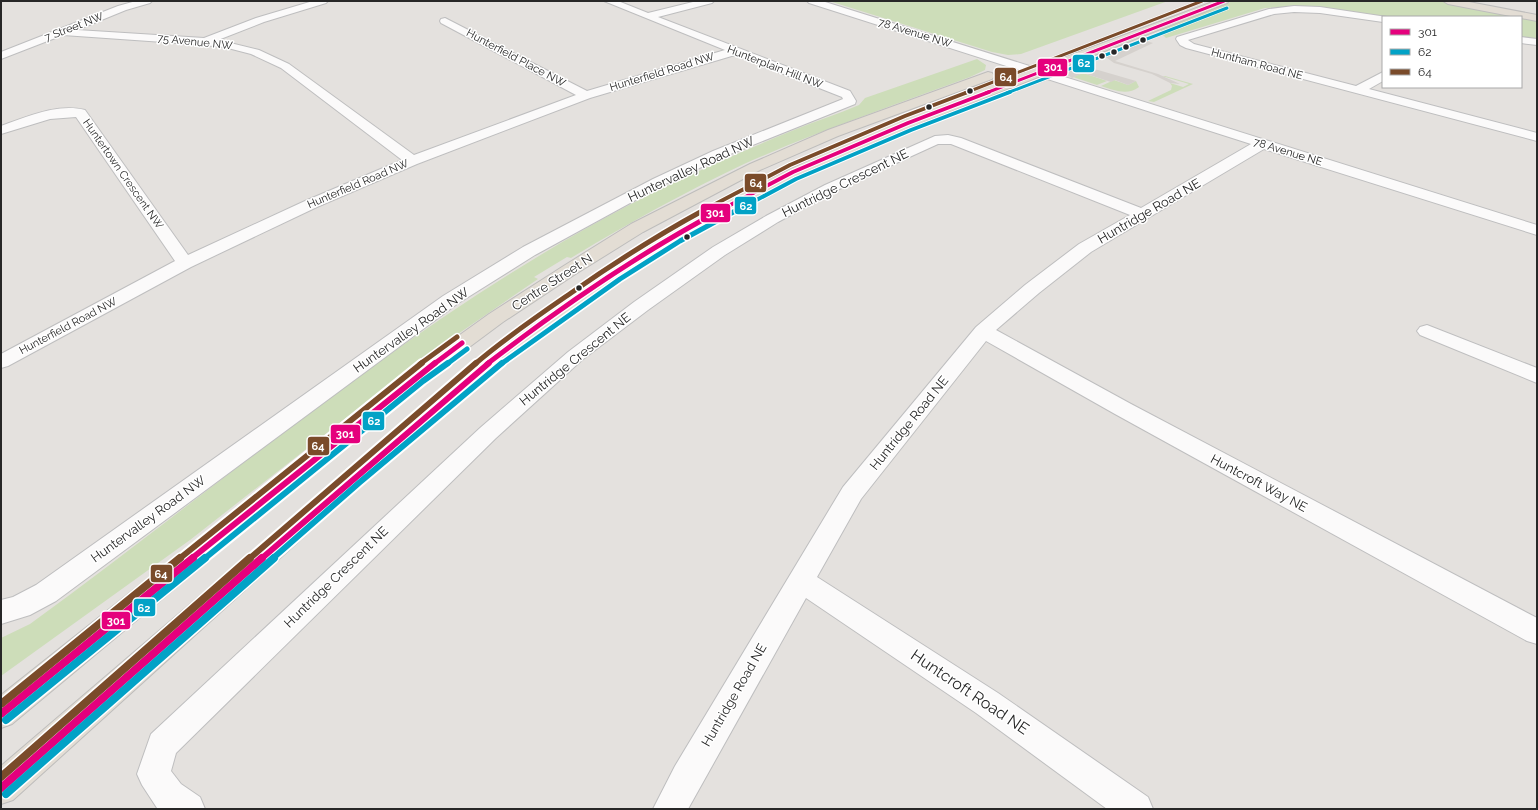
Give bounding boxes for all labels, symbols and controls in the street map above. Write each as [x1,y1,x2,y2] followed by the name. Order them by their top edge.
[43,10,106,44] street label: 7 Street NW
[877,16,954,51] street label: 78 Avenue NW
[1382,16,1522,88] legend
[1418,25,1437,39] text: 301
[464,26,568,90] street label: Hunterfield Place NW
[157,32,234,52] street label: 75 Avenue NW
[1138,35,1148,45] unlabelled marker
[1121,42,1131,52] unlabelled marker
[725,43,825,91] street label: Hunterplain Hill NW
[1418,45,1432,59] text: 62
[1210,46,1305,83] street label: Huntham Road NE
[1109,47,1119,57] unlabelled marker
[608,50,716,94] street label: Hunterfield Road NW
[1097,51,1107,61] unlabelled marker
[1072,54,1095,73] line badge: 62
[1078,57,1090,70] text: 62
[1037,58,1068,77] line badge: 301
[1044,61,1063,74] text: 301
[1418,65,1432,79] text: 64
[994,67,1017,87] line badge: 64
[1000,71,1012,84] text: 64
[965,86,975,96] unlabelled marker
[924,102,934,112] unlabelled marker
[80,116,166,232] street label: Huntertown Crescent NW
[625,133,757,205] street label: Huntervalley Road NW
[1252,135,1324,169] street label: 78 Avenue NE
[779,146,911,220] street label: Huntridge Crescent NE
[305,157,411,211] street label: Hunterfield Road NW
[744,173,767,193] line badge: 64
[1095,175,1203,247] street label: Huntridge Road NE
[750,177,762,190] text: 64
[734,196,757,215] line badge: 62
[740,200,752,213] text: 62
[700,203,731,223] line badge: 301
[706,207,725,220] text: 301
[682,232,692,242] unlabelled marker
[509,250,595,314] street label: Centre Street N
[574,283,584,293] unlabelled marker
[350,284,472,376] street label: Huntervalley Road NW
[17,295,119,357] street label: Hunterfield Road NW
[516,309,634,408] street label: Huntridge Crescent NE
[867,373,951,473] street label: Huntridge Road NE
[362,411,385,431] line badge: 62
[368,415,380,428] text: 62
[330,424,361,444] line badge: 301
[336,428,355,441] text: 301
[307,436,330,456] line badge: 64
[312,440,324,453] text: 64
[1208,451,1310,515] street label: Huntcroft Way NE
[88,472,208,566] street label: Huntervalley Road NW
[281,523,391,631] street label: Huntridge Crescent NE
[150,564,173,583] line badge: 64
[155,568,167,581] text: 64
[133,598,156,617] line badge: 62
[138,602,150,615] text: 62
[101,611,131,630] line badge: 301
[107,615,126,628] text: 301
[698,641,770,749] street label: Huntridge Road NE
[907,645,1033,739] street label: Huntcroft Road NE

